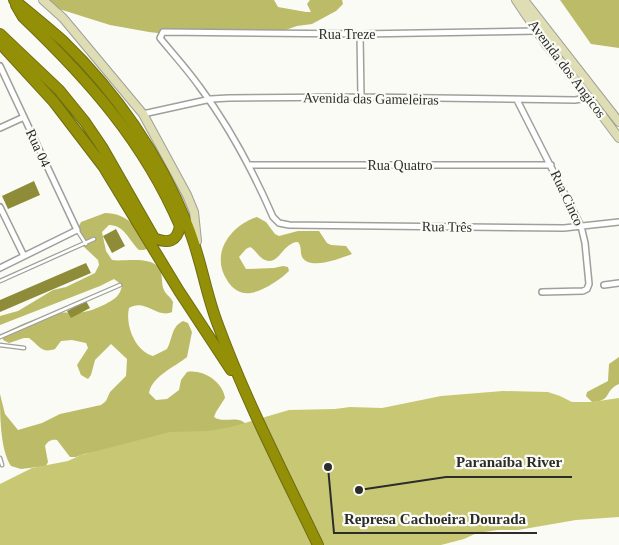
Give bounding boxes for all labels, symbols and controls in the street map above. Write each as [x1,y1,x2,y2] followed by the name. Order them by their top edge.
[525,17,609,121] street label: Avenida dos Angicos
[318,27,376,42] street label: Rua Treze
[303,90,439,108] street label: Avenida das Gameleiras
[23,127,53,169] street label: Rua 04
[368,158,432,173] street label: Rua Quatro
[548,168,586,228] street label: Rua Cinco
[422,219,472,235] street label: Rua Três
[446,447,572,477] callout: Paranaíba River
[456,454,562,470] text: Paranaíba River
[334,503,537,533] callout: Represa Cachoeira Dourada
[344,511,527,527] text: Represa Cachoeira Dourada

